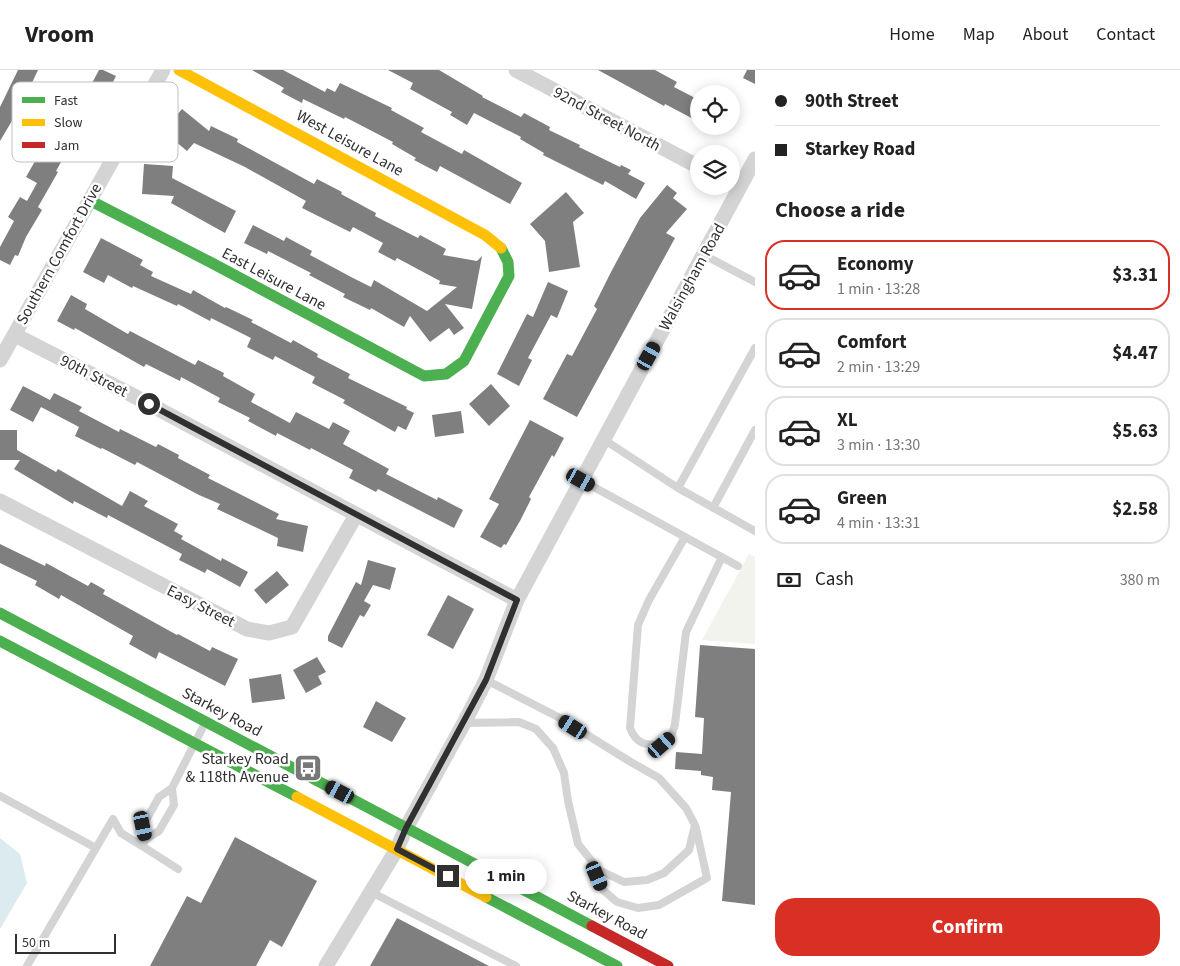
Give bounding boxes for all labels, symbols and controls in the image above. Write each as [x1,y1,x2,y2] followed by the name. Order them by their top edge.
[25,17,94,52] text: Vroom
[889,22,935,47] text: Home
[963,22,995,47] text: Map
[1023,22,1068,47] text: About
[1096,22,1155,47] text: Contact
[549,81,665,157] street label: 92nd Street North
[12,82,178,162] legend
[690,85,740,195] map controls
[690,85,740,135] button: locate
[805,88,898,115] text: 90th Street
[54,91,78,111] text: Fast
[292,104,408,182] street label: West Leisure Lane
[54,113,83,133] text: Slow
[54,136,79,156] text: Jam
[805,136,916,163] text: Starkey Road
[690,145,740,195] button: layers
[11,179,107,329] street label: Southern Comfort Drive
[775,194,905,226] text: Choose a ride
[653,219,731,335] street label: Walsingham Road
[218,242,330,316] street label: East Leisure Lane
[837,251,914,278] text: Economy
[777,253,822,298] icon: car
[1112,262,1158,289] text: $3.31
[837,278,920,300] text: 1 min · 13:28
[837,329,907,356] text: Comfort
[777,331,822,376] icon: car
[635,339,662,373] car
[1112,340,1158,367] text: $4.47
[56,350,132,403] street label: 90th Street
[837,356,920,378] text: 2 min · 13:29
[138,393,160,415] route start
[837,407,858,434] text: XL
[777,409,822,454] icon: car
[1112,418,1158,445] text: $5.63
[837,434,920,456] text: 3 min · 13:30
[564,466,597,494] car
[837,485,887,512] text: Green
[777,487,822,532] icon: car
[1112,496,1158,523] text: $2.58
[837,512,920,534] text: 4 min · 13:31
[775,566,803,594] icon: cash
[815,566,854,593] text: Cash
[1120,569,1160,591] text: 380 m
[163,579,239,633] street label: Easy Street
[178,682,266,742] street label: Starkey Road
[556,713,589,741] car
[645,729,678,761] car
[186,748,289,788] place label: Starkey Road & 118th Avenue
[293,753,323,783] bus stop icon: Starkey Road & 118th Avenue
[323,778,356,806] car
[132,810,153,842] car
[466,858,548,894] callout: 1 min
[584,859,609,893] car
[437,865,459,887] route end
[487,865,525,887] text: 1 min
[563,885,651,945] street label: Starkey Road
[775,898,1160,956] button: Confirm
[15,931,116,954] scale bar
[22,933,50,953] text: 50 m

